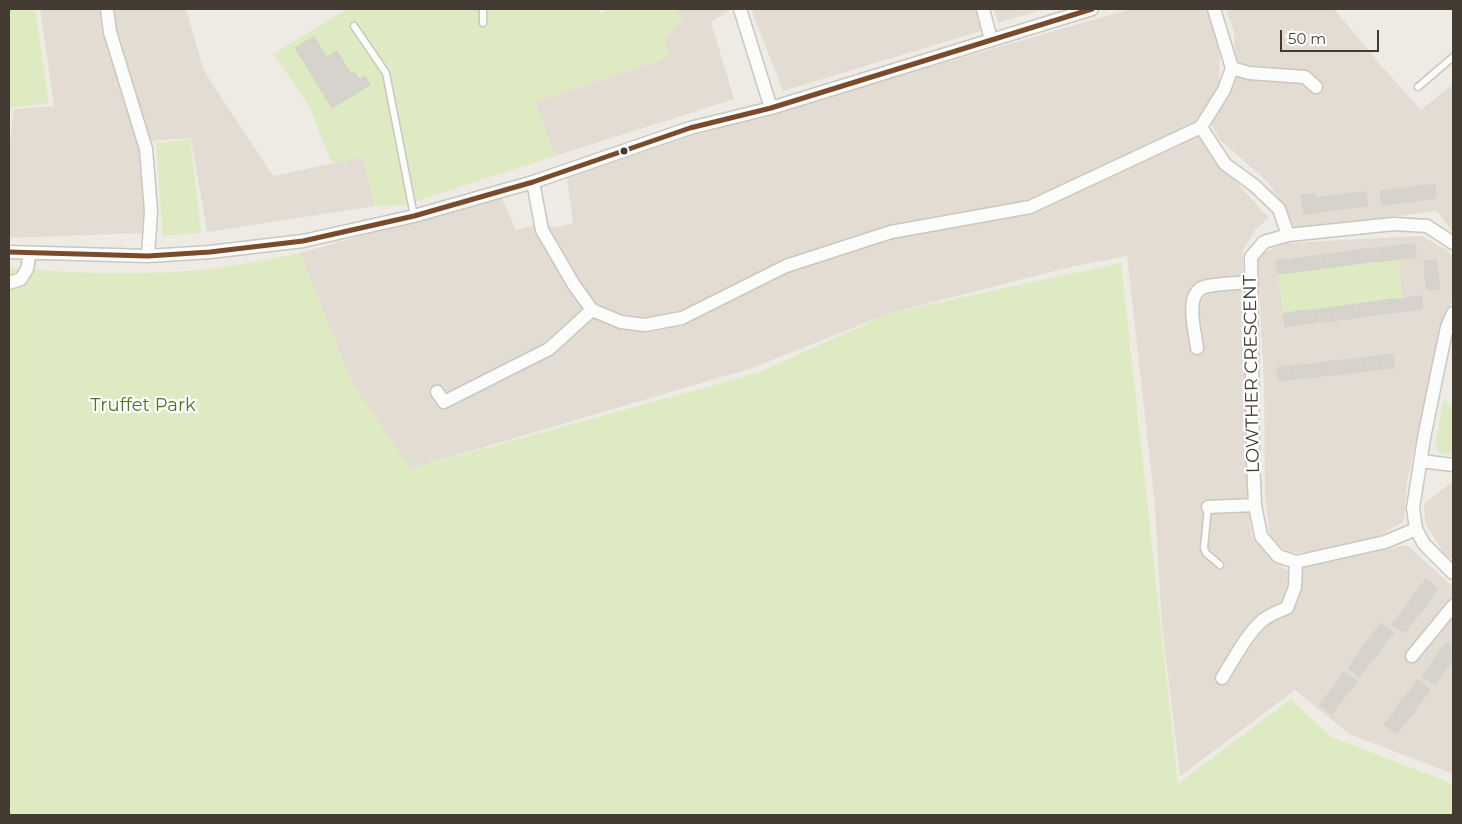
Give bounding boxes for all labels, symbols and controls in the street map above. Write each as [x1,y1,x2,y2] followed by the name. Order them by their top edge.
[1282,20,1381,52] scale bar
[1288,29,1326,48] text: 50 m
[619,146,629,156] unlabelled marker
[1239,275,1265,473] street label: LOWTHER CRESCENT
[90,395,196,417] park label: Truffet Park

